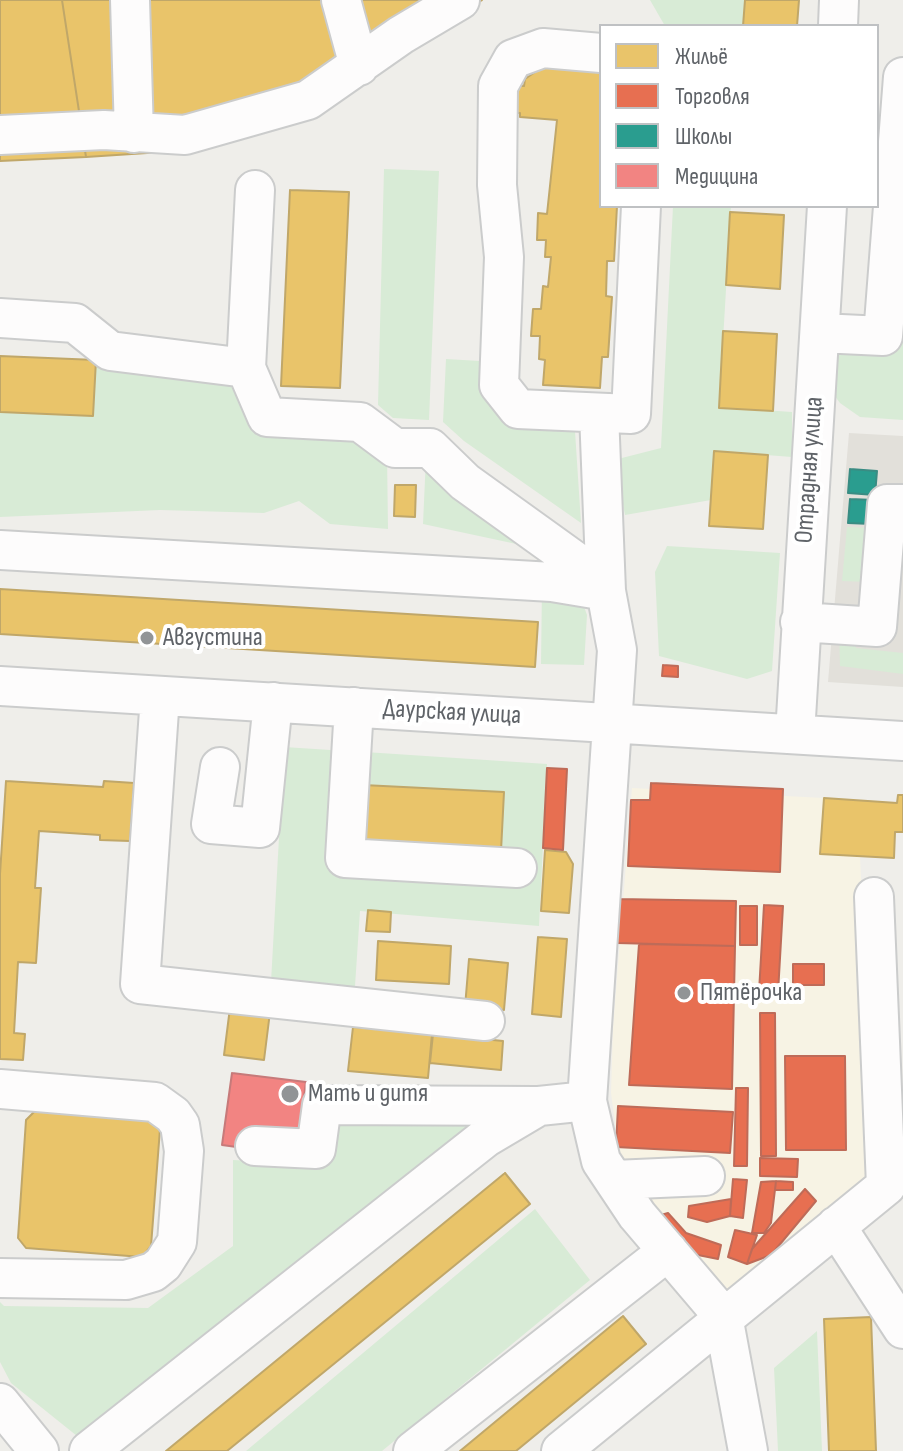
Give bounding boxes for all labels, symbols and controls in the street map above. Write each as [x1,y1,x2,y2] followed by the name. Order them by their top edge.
[599,24,879,208] legend
[675,42,728,71] text: Жильё
[675,82,750,111] text: Торговля
[675,122,732,151] text: Школы
[675,162,758,191] text: Медицина
[789,396,831,544] street label: Отрадная улица
[163,622,263,654] place label: Августина
[138,629,156,647] marker: Августина
[382,694,522,732] street label: Даурская улица
[700,977,802,1009] place label: Пятёрочка
[675,984,693,1002] marker: Пятёрочка
[308,1078,428,1110] place label: Мать и дитя
[279,1083,301,1105] marker: Мать и дитя

